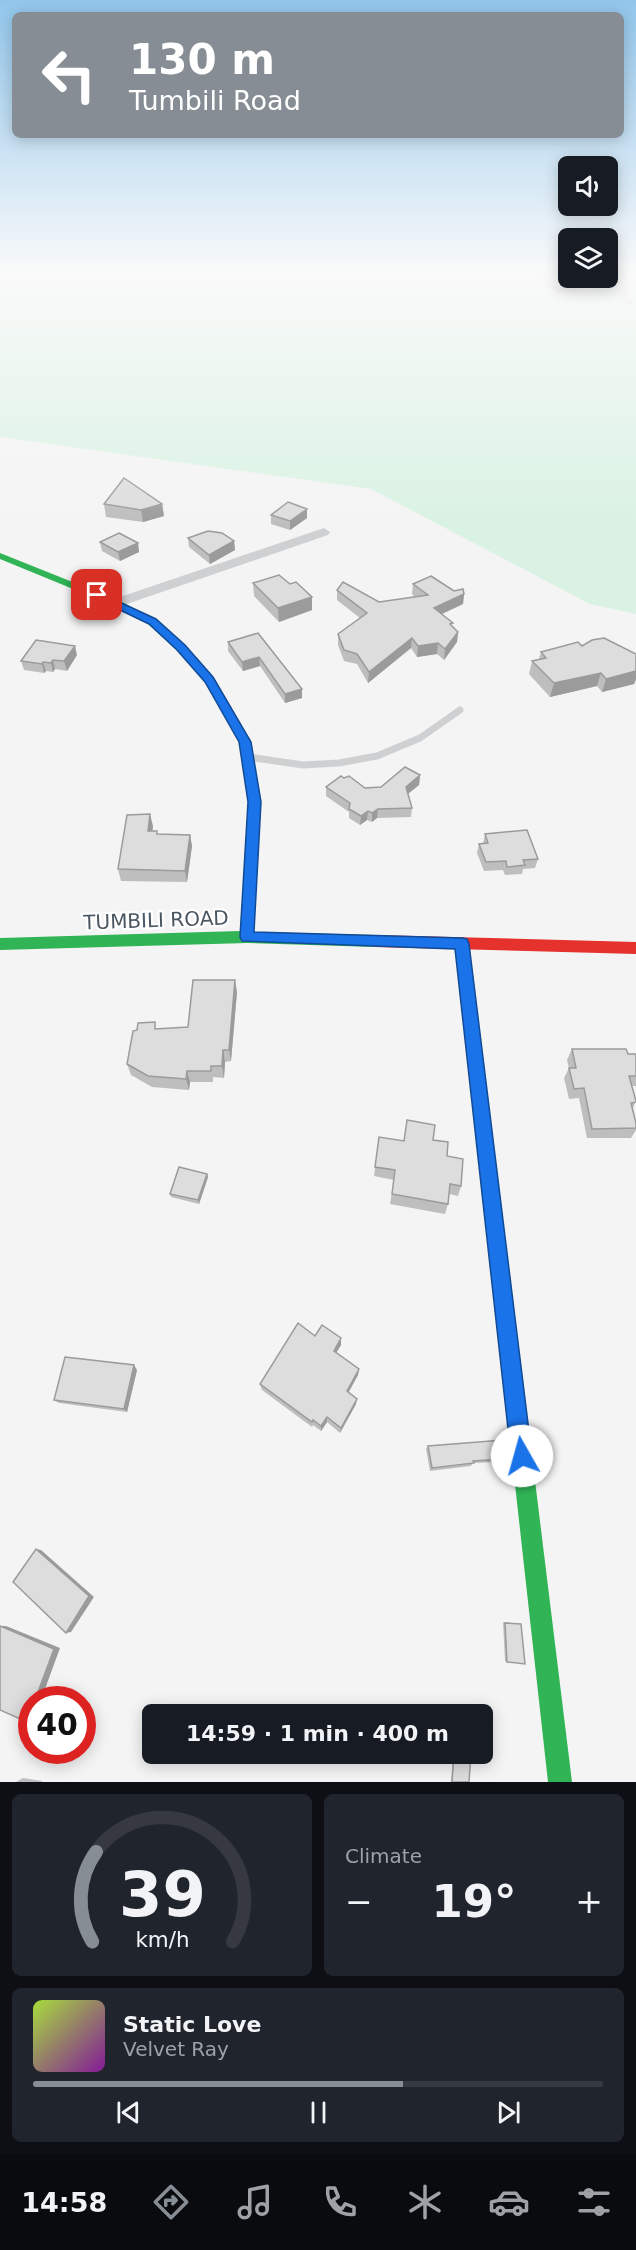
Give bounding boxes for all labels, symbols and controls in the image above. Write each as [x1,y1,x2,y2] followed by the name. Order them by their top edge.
[129,35,275,84] text: 130 m
[30,36,108,114] icon: left
[129,85,301,116] text: Tumbili Road
[558,156,618,288] map controls
[558,156,618,216] button: sound
[558,228,618,288] button: layers
[71,569,122,620] pin
[80,578,113,611] icon: arrive
[82,905,229,935] street label: TUMBILI ROAD
[490,1424,554,1488] position arrow
[18,1686,96,1764] speed limit sign: 40
[186,1721,449,1746] text: 14:59 · 1 min · 400 m
[345,1844,422,1868] text: Climate
[119,1858,205,1931] text: 39
[431,1875,517,1928] text: 19°
[345,1882,373,1921] text: −
[575,1882,603,1921] text: +
[135,1927,189,1952] text: km/h
[123,2012,261,2037] text: Static Love
[123,2037,229,2061] text: Velvet Ray
[112,2096,145,2129] icon: previous
[302,2096,335,2129] icon: pause
[492,2096,525,2129] icon: next
[150,2181,192,2223] icon: directions
[234,2181,276,2223] icon: music
[319,2181,361,2223] icon: phone
[404,2181,446,2223] icon: climate
[488,2181,530,2223] icon: car
[573,2181,615,2223] icon: filters
[21,2187,107,2218] text: 14:58

